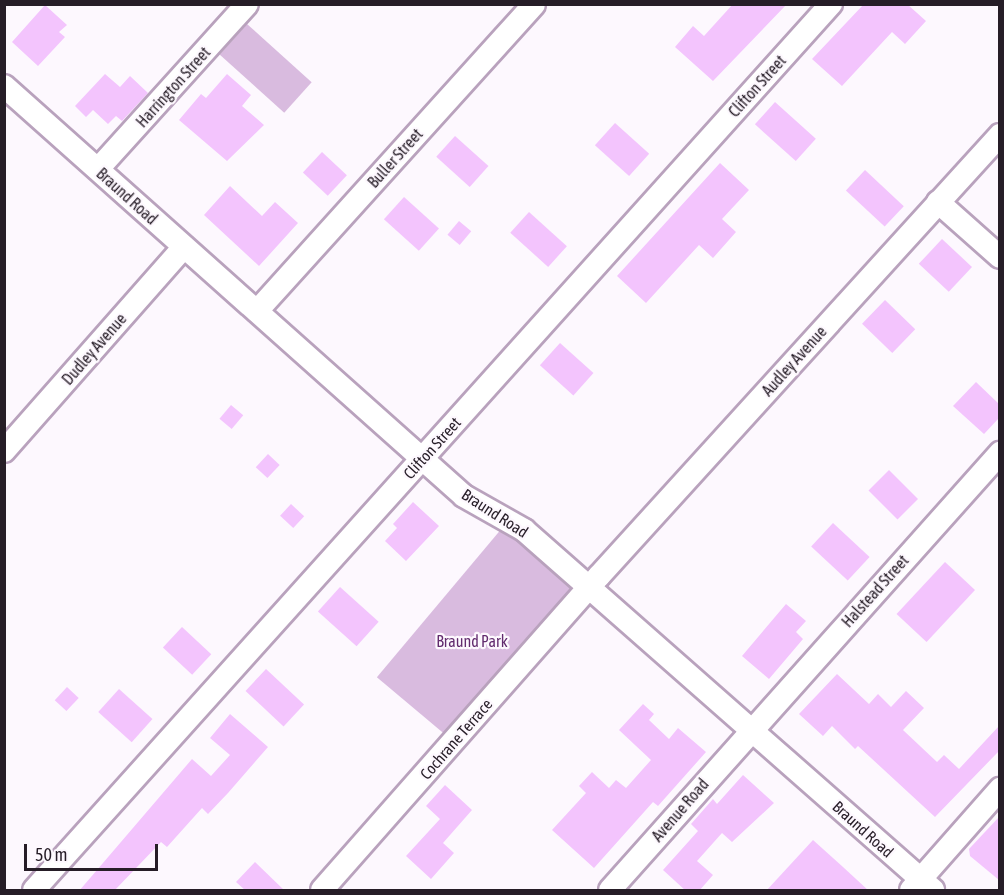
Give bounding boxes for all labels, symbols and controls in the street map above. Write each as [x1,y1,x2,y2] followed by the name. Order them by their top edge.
[132,43,214,131] street label: Harrington Street
[724,51,790,121] street label: Clifton Street
[363,124,427,192] street label: Buller Street
[93,164,161,228] street label: Braund Road
[58,309,130,389] street label: Dudley Avenue
[758,322,830,400] street label: Audley Avenue
[399,413,465,483] street label: Clifton Street
[458,484,532,542] street label: Braund Road
[838,551,912,631] street label: Halstead Street
[436,631,508,651] park label: Braund Park
[416,695,496,783] street label: Cochrane Terrace
[647,775,713,845] street label: Avenue Road
[829,797,897,861] street label: Braund Road
[27,832,160,870] scale bar
[35,844,67,865] text: 50 m

